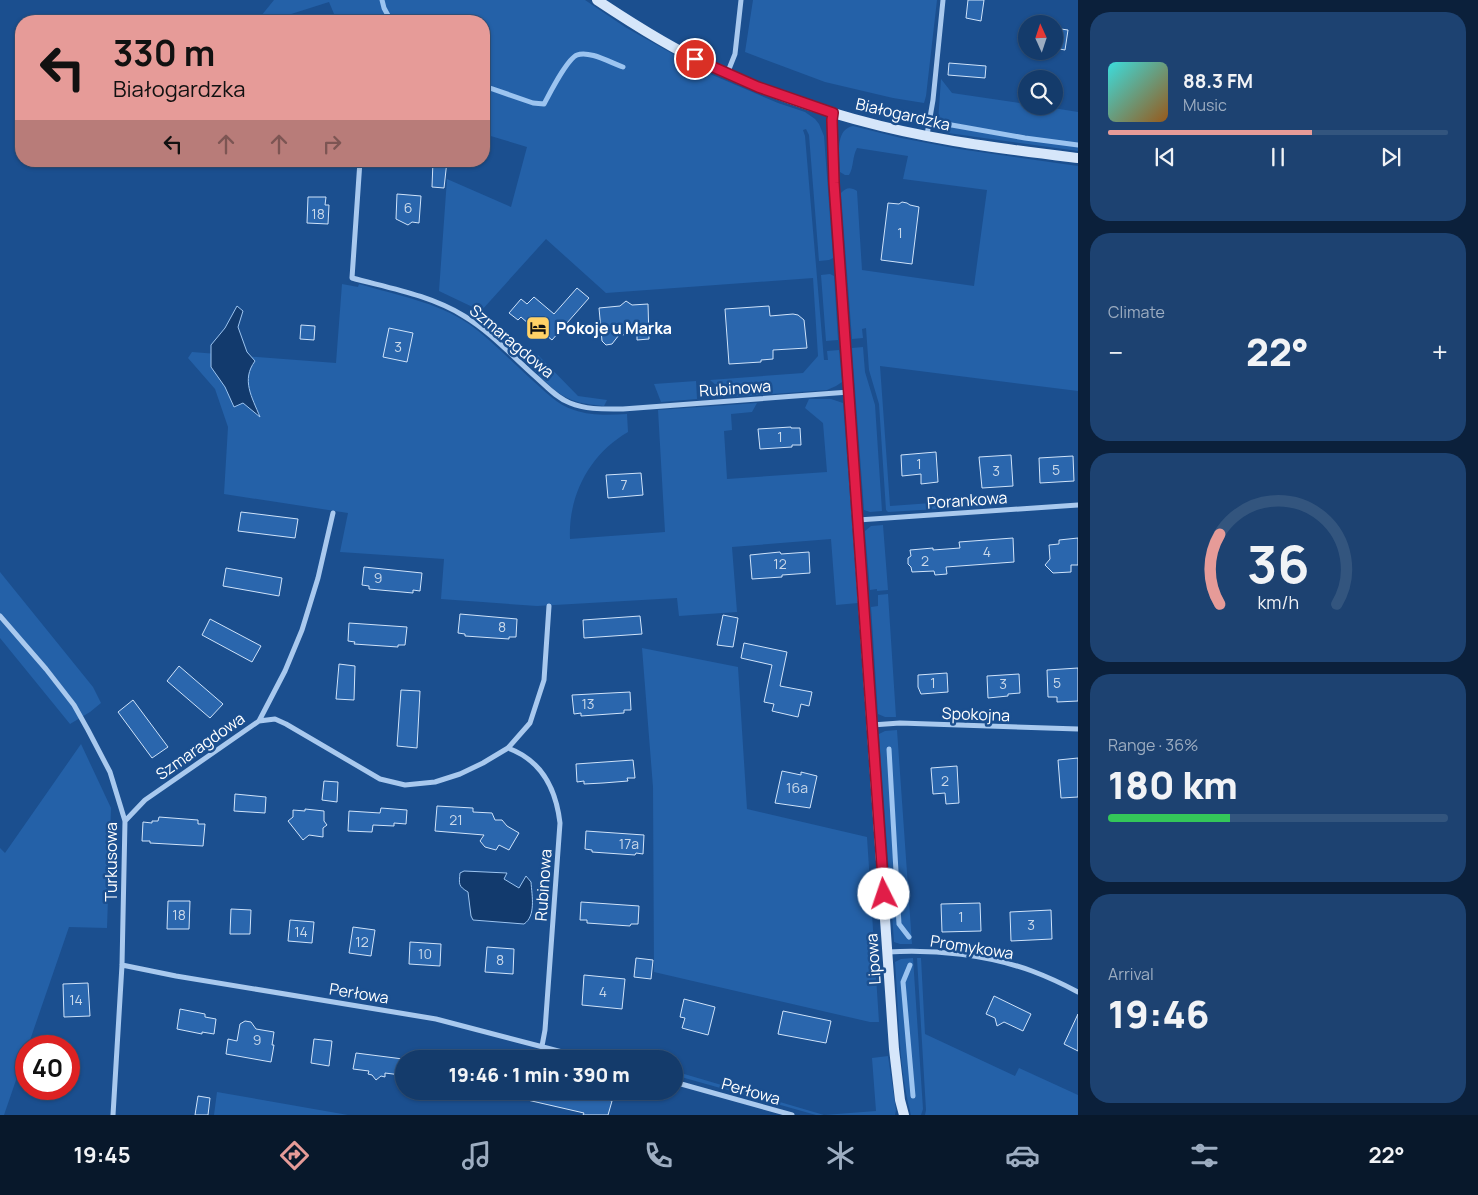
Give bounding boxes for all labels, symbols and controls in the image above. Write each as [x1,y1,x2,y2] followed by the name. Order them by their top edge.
[1018,15,1062,60] north arrow
[1018,15,1063,115] map controls
[113,29,215,77] text: 330 m
[30,35,95,100] icon: left
[674,38,716,80] pin
[681,45,709,73] icon: arrive
[1183,68,1253,94] text: 88.3 FM
[1018,70,1063,115] button: search
[113,74,245,104] text: Białogardzka
[854,92,952,136] street label: Białogardzka
[1183,94,1227,116] text: Music
[159,130,187,158] icon: left
[212,130,240,158] icon: ahead
[265,130,293,158] icon: ahead
[318,130,346,158] icon: right
[1151,143,1179,171] icon: previous
[1264,143,1292,171] icon: pause
[1377,143,1405,171] icon: next
[404,198,412,217] house number: 6
[311,204,325,223] house number: 18
[897,223,903,242] house number: 1
[465,299,559,383] street label: Szmaragdowa
[1108,301,1165,323] text: Climate
[525,315,551,341] hotel icon: Pokoje u Marka
[556,317,672,339] place label: Pokoje u Marka
[1246,325,1309,377] text: 22°
[1108,333,1123,371] text: −
[1432,333,1448,371] text: +
[394,337,402,356] house number: 3
[698,375,772,401] street label: Rubinowa
[777,427,783,446] house number: 1
[916,454,922,473] house number: 1
[1052,460,1060,479] house number: 5
[992,461,1000,480] house number: 3
[620,475,628,494] house number: 7
[926,486,1008,514] street label: Porankowa
[1247,528,1309,599] text: 36
[983,542,991,561] house number: 4
[921,551,929,570] house number: 2
[773,554,787,573] house number: 12
[374,568,382,587] house number: 9
[1257,590,1299,614] text: km/h
[498,617,506,636] house number: 8
[930,673,936,692] house number: 1
[1053,673,1061,692] house number: 5
[999,674,1007,693] house number: 3
[581,694,595,713] house number: 13
[941,702,1011,726] street label: Spokojna
[151,707,249,785] street label: Szmaragdowa
[1108,734,1199,756] text: Range · 36%
[1108,758,1238,810] text: 180 km
[941,771,949,790] house number: 2
[786,778,808,797] house number: 16a
[449,810,463,829] house number: 21
[100,822,122,902] street label: Turkusowa
[619,834,639,853] house number: 17a
[530,848,556,922] street label: Rubinowa
[857,867,909,919] position arrow
[172,905,186,924] house number: 18
[958,907,964,926] house number: 1
[1027,915,1035,934] house number: 3
[294,922,308,941] house number: 14
[929,930,1015,964] street label: Promykowa
[355,932,369,951] house number: 12
[860,933,886,985] street label: Lipowa
[418,944,432,963] house number: 10
[496,950,504,969] house number: 8
[1108,963,1154,985] text: Arrival
[328,977,390,1009] street label: Perłowa
[599,982,607,1001] house number: 4
[1108,987,1209,1039] text: 19:46
[69,990,83,1009] house number: 14
[253,1030,261,1049] house number: 9
[15,1035,80,1100] speed limit sign: 40
[448,1062,630,1088] text: 19:46 · 1 min · 390 m
[719,1072,783,1110] street label: Perłowa
[277,1138,312,1173] icon: directions
[459,1138,494,1173] icon: music
[641,1138,676,1173] icon: phone
[823,1138,858,1173] icon: climate
[1005,1138,1040,1173] icon: car
[1187,1138,1222,1173] icon: filters
[73,1140,131,1170] text: 19:45
[1368,1140,1405,1170] text: 22°

